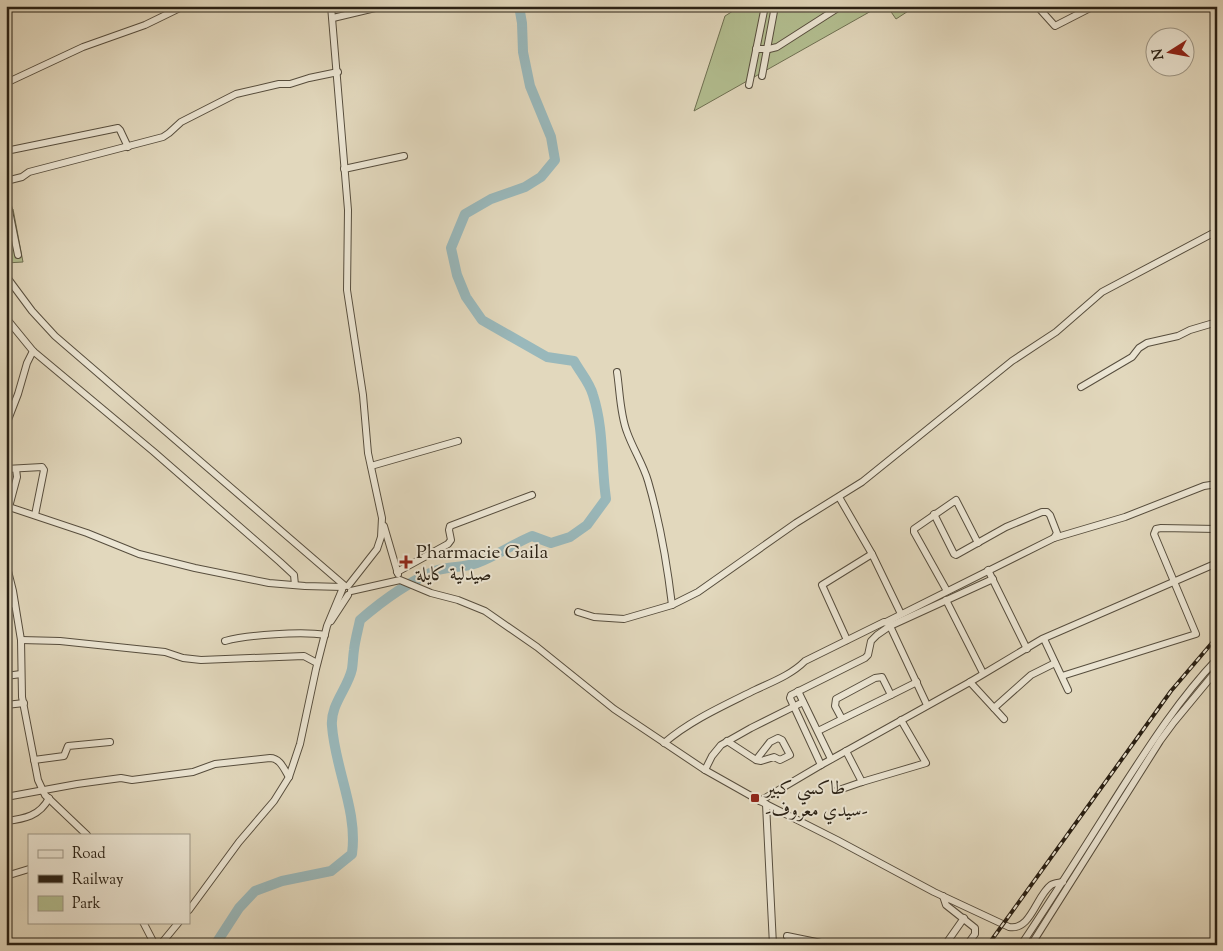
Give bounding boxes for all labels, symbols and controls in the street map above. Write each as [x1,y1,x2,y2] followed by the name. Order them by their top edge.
[1146,28,1196,78] north arrow
[1148,47,1170,61] text: N
[415,540,548,589] place label: Pharmacie Gaila صيدلية كايلة
[400,556,412,568] marker: Pharmacie Gaila صيدلية كايلة
[763,776,868,825] place label: طاكسي كبير -سيدي معروف-
[749,792,761,804] marker: طاكسي كبير -سيدي معروف-
[28,834,190,924] legend
[72,844,106,865] text: Road
[72,870,124,891] text: Railway
[72,894,101,915] text: Park

